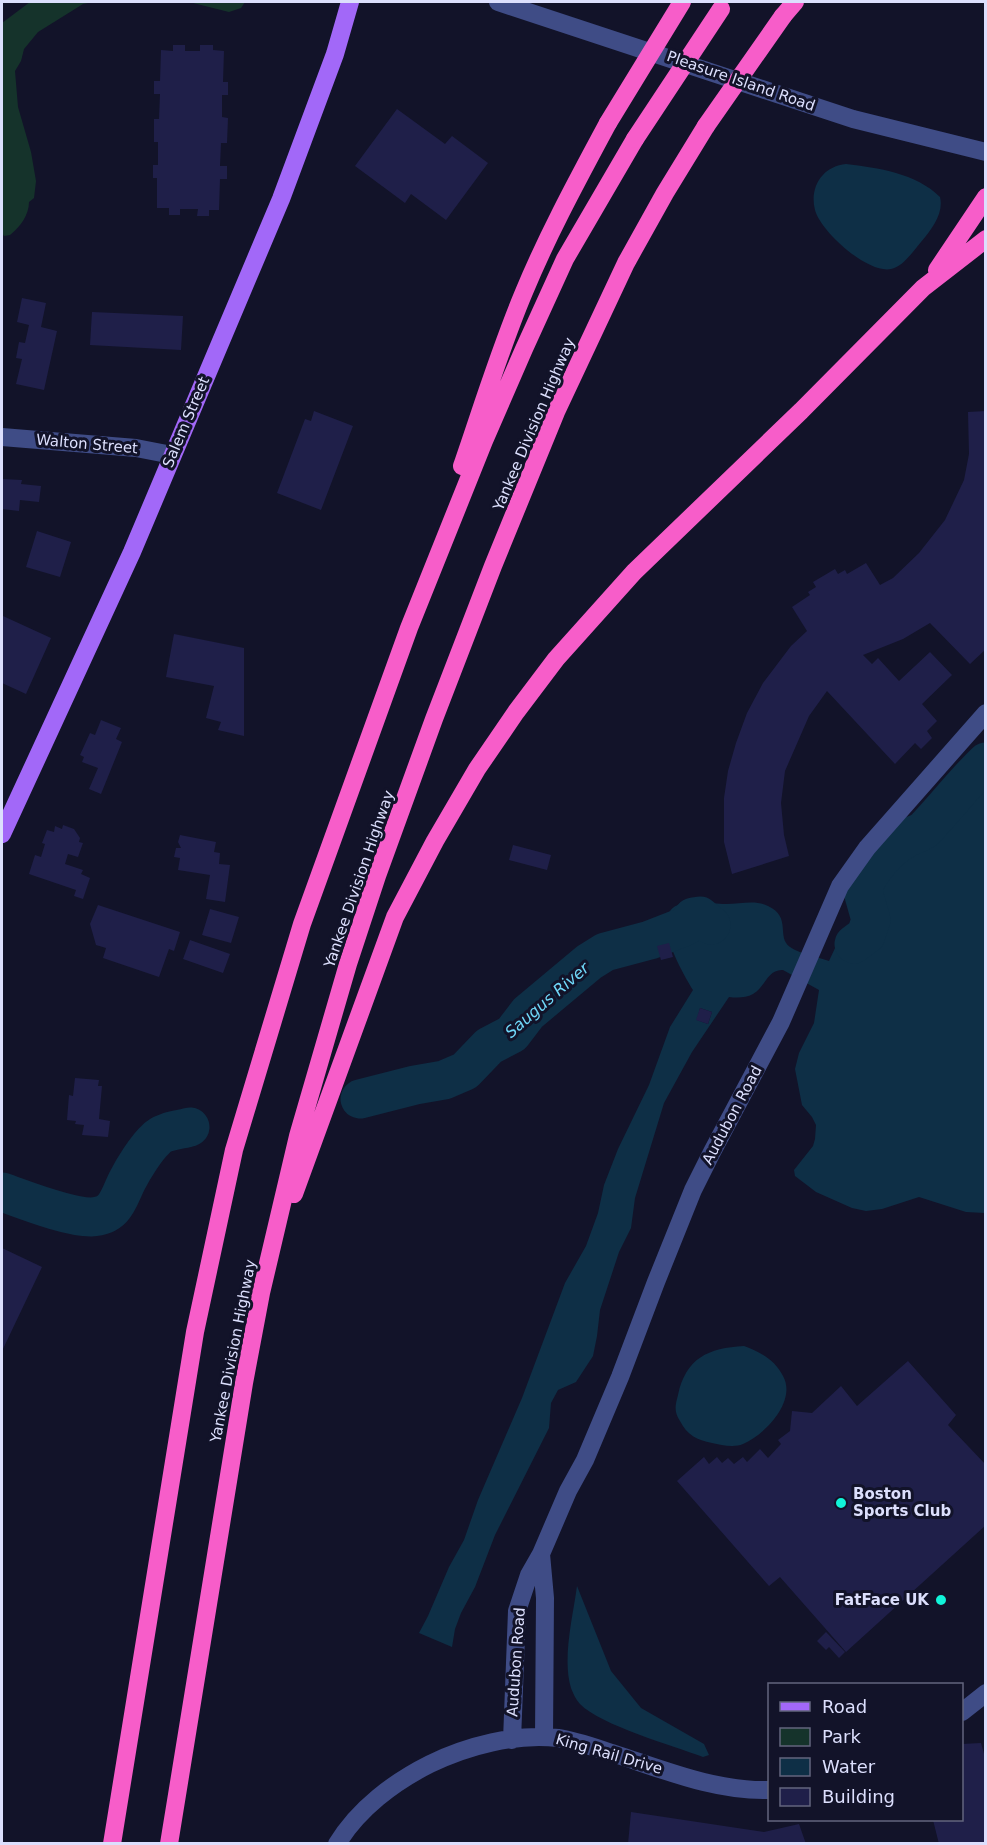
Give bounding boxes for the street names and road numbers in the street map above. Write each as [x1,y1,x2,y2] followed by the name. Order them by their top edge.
[664,47,818,115] street label: Pleasure Island Road
[489,335,579,514] street label: Yankee Division Highway
[159,374,213,470] street label: Salem Street
[35,431,139,457] street label: Walton Street
[320,788,398,971] street label: Yankee Division Highway
[698,1062,766,1168] street label: Audubon Road
[206,1258,260,1445] street label: Yankee Division Highway
[503,1607,529,1717] street label: Audubon Road
[554,1730,664,1778] street label: King Rail Drive

